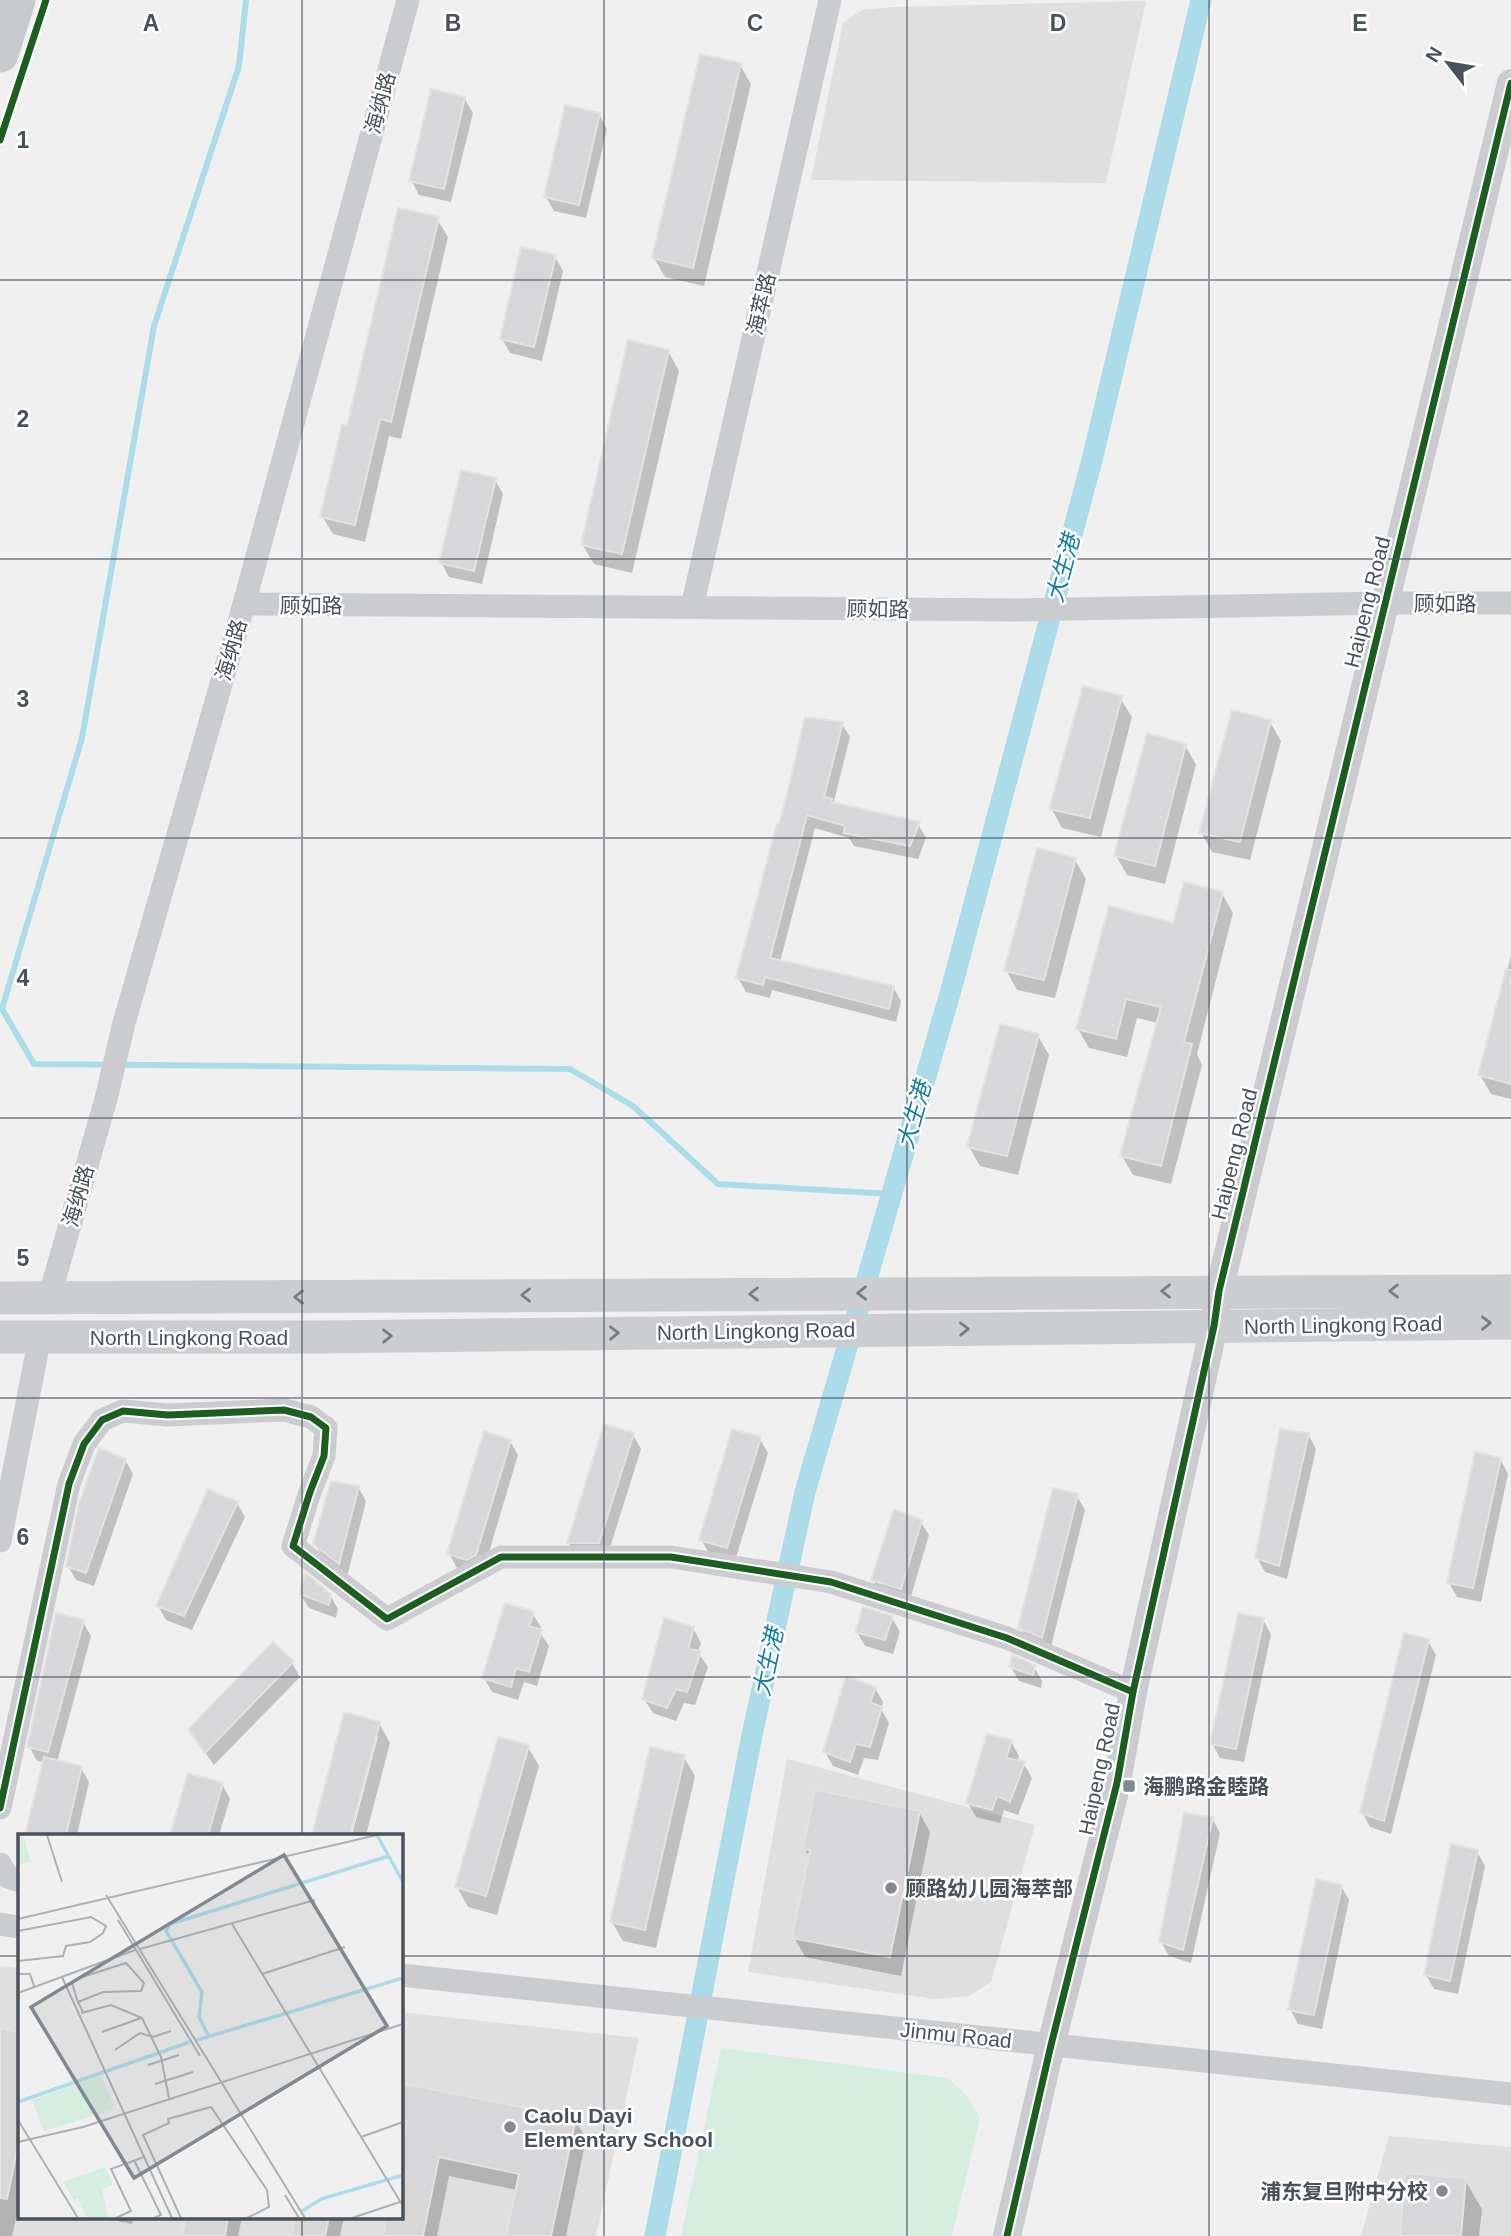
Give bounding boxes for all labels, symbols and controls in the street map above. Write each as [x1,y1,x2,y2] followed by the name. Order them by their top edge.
[143,10,159,36] text: A
[445,10,461,36] text: B
[747,10,763,36] text: C
[1050,10,1066,36] text: D
[1352,10,1368,36] text: E
[1413,28,1483,98] north arrow
[1421,43,1446,66] text: N
[361,70,399,136] street label: 海纳路
[17,127,30,153] text: 1
[743,271,779,337] street label: 海萃路
[17,406,29,432] text: 2
[1042,528,1085,605] water label: 大生港
[1340,534,1394,670] street label: Haipeng Road
[1414,592,1477,615] street label: 顾如路
[280,594,343,617] street label: 顾如路
[846,597,910,621] street label: 顾如路
[211,617,251,683] street label: 海纳路
[17,686,29,712] text: 3
[17,965,30,991] text: 4
[892,1075,937,1152] water label: 大生港
[1207,1086,1261,1222] street label: Haipeng Road
[58,1163,98,1229] street label: 海纳路
[17,1245,30,1271] text: 5
[1161,1283,1171,1299] one-way arrow
[1388,1283,1399,1299] one-way arrow
[856,1285,867,1301] one-way arrow
[748,1286,758,1302] one-way arrow
[520,1287,531,1303] one-way arrow
[293,1289,303,1305] one-way arrow
[1244,1312,1442,1338] street label: North Lingkong Road
[1481,1315,1492,1331] one-way arrow
[657,1318,855,1344] street label: North Lingkong Road
[960,1321,970,1337] one-way arrow
[609,1325,620,1341] one-way arrow
[90,1326,288,1349] street label: North Lingkong Road
[382,1328,392,1344] one-way arrow
[17,1524,29,1550] text: 6
[748,1623,789,1698] water label: 大生港
[1074,1701,1124,1837] street label: Haipeng Road
[1143,1775,1269,1798] place label: 海鹏路金睦路
[1121,1778,1137,1794] marker: 海鹏路金睦路
[18,1834,402,2218] inset map
[905,1877,1073,1900] place label: 顾路幼儿园海萃部
[883,1880,899,1896] marker: 顾路幼儿园海萃部
[899,2018,1013,2052] street label: Jinmu Road
[524,2104,713,2151] place label: Caolu Dayi Elementary School
[502,2119,518,2135] marker: Caolu Dayi Elementary School
[1260,2180,1428,2203] place label: 浦东复旦附中分校
[1434,2183,1450,2199] marker: 浦东复旦附中分校

